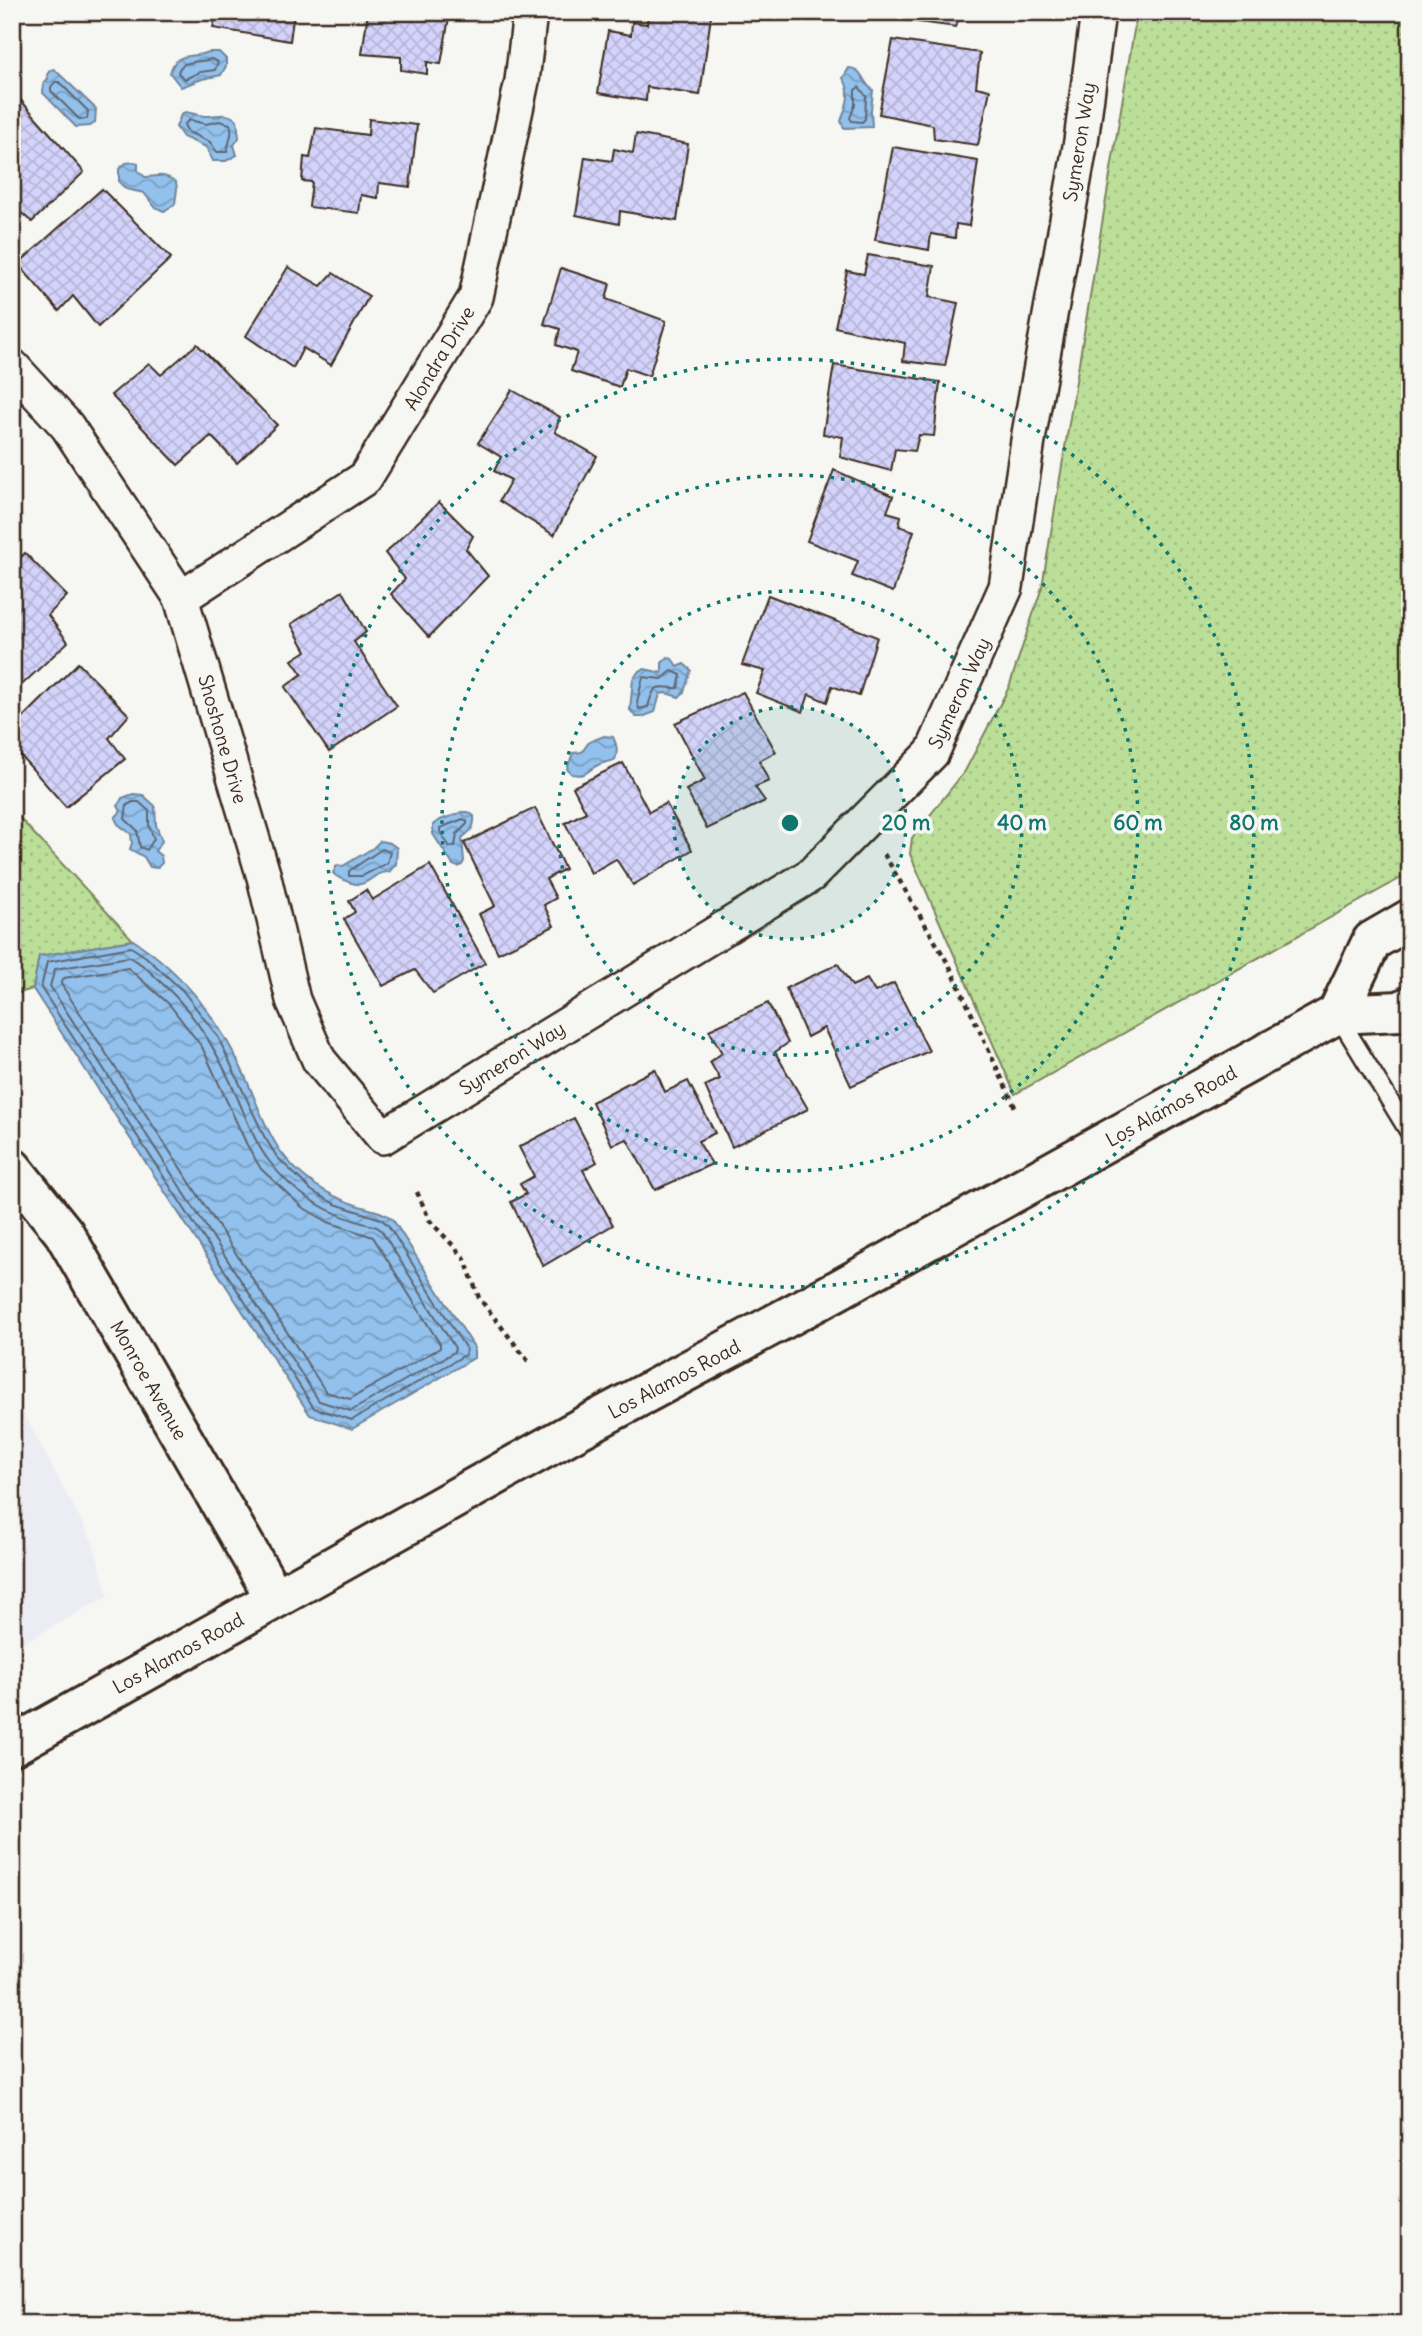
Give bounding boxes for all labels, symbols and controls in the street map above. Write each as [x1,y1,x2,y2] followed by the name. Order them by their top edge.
[1058,81,1100,203] street label: Symeron Way
[399,302,479,414] street label: Alondra Drive
[923,633,995,753] street label: Symeron Way
[193,672,253,806] street label: Shoshone Drive
[882,809,931,836] text: 20 m
[997,809,1047,836] text: 40 m
[1113,809,1163,836] text: 60 m
[1229,809,1279,836] text: 80 m
[778,811,802,835] centre of rings
[455,1016,569,1100] street label: Symeron Way
[1101,1060,1241,1152] street label: Los Alamos Road
[105,1316,193,1444] street label: Monroe Avenue
[604,1334,744,1424] street label: Los Alamos Road
[108,1607,248,1699] street label: Los Alamos Road

